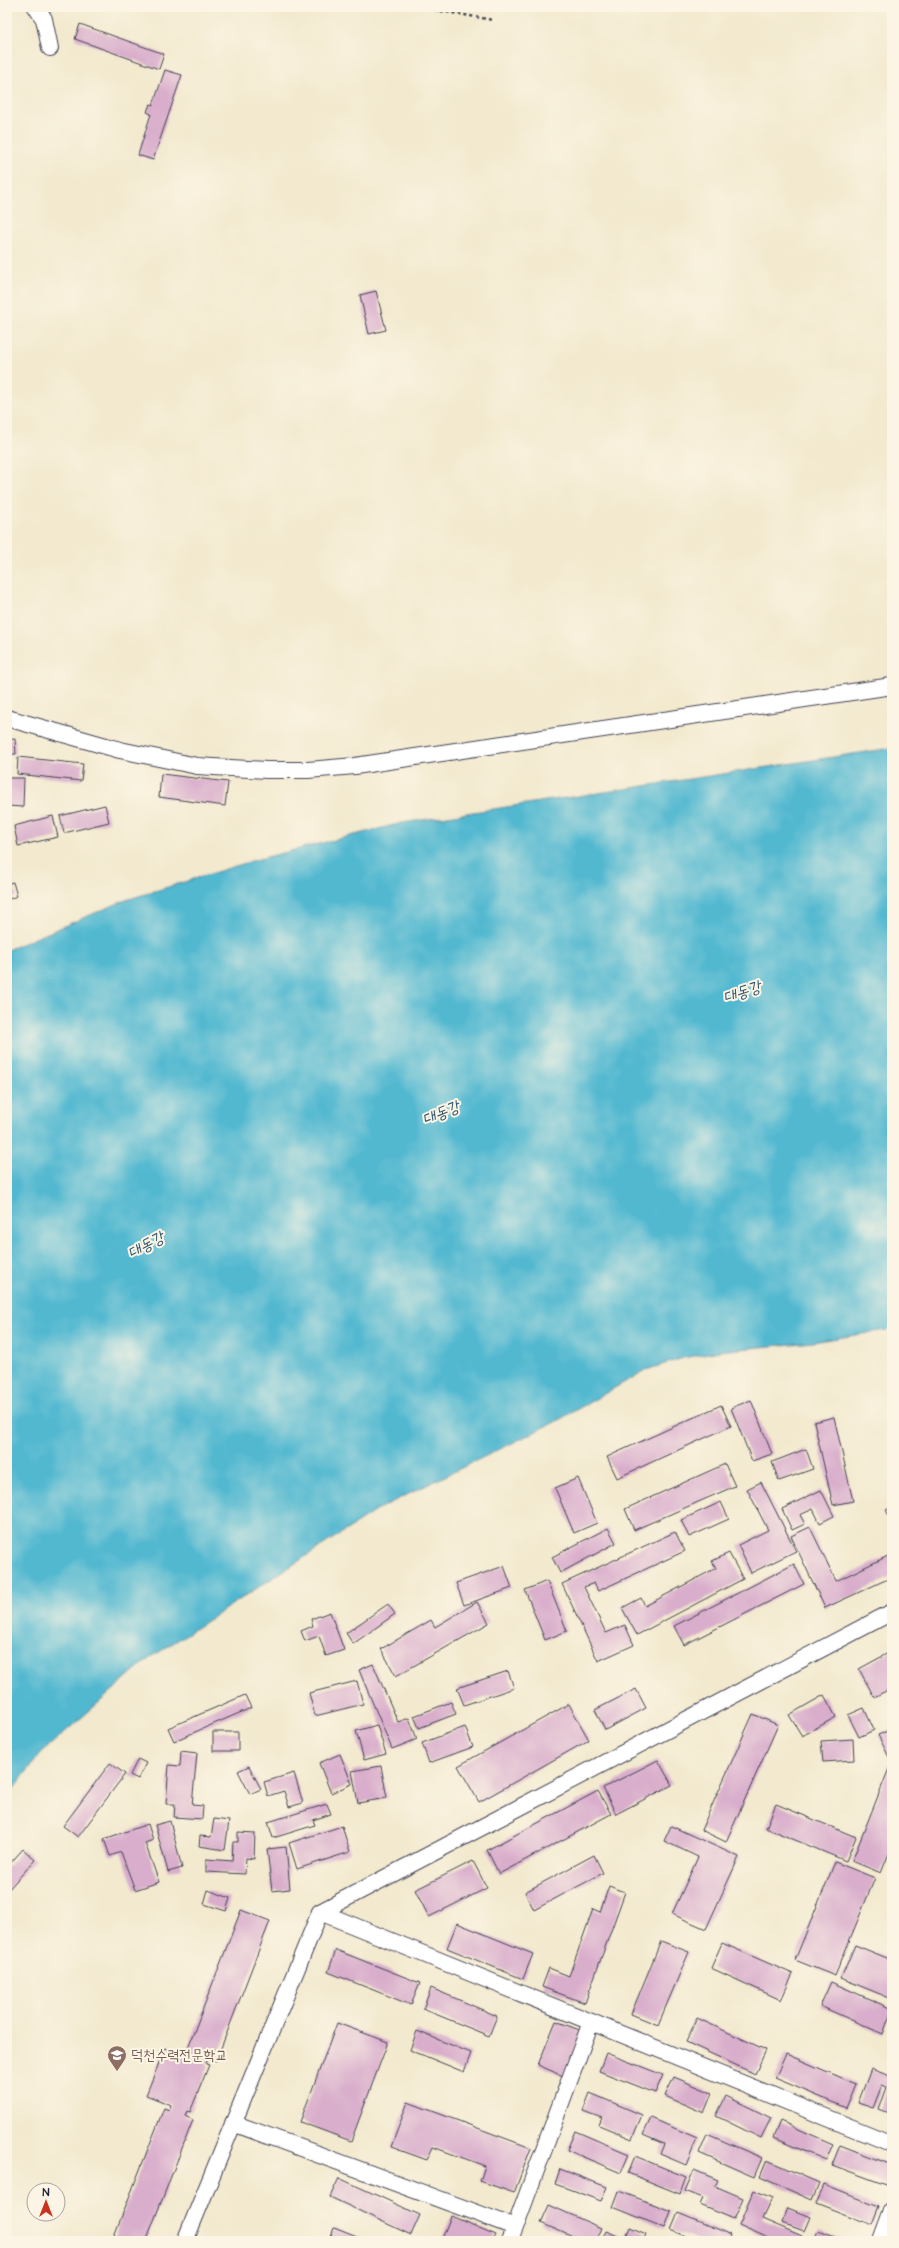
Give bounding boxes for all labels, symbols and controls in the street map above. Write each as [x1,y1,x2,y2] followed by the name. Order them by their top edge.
[720,975,766,1008] water label: 대동강
[419,1095,465,1130] water label: 대동강
[124,1225,170,1264] water label: 대동강
[106,2044,128,2072] school or university icon: 덕천수력전문학교
[131,2045,228,2066] place label: 덕천수력전문학교
[26,2182,66,2222] north arrow
[43,2185,50,2200] text: N

